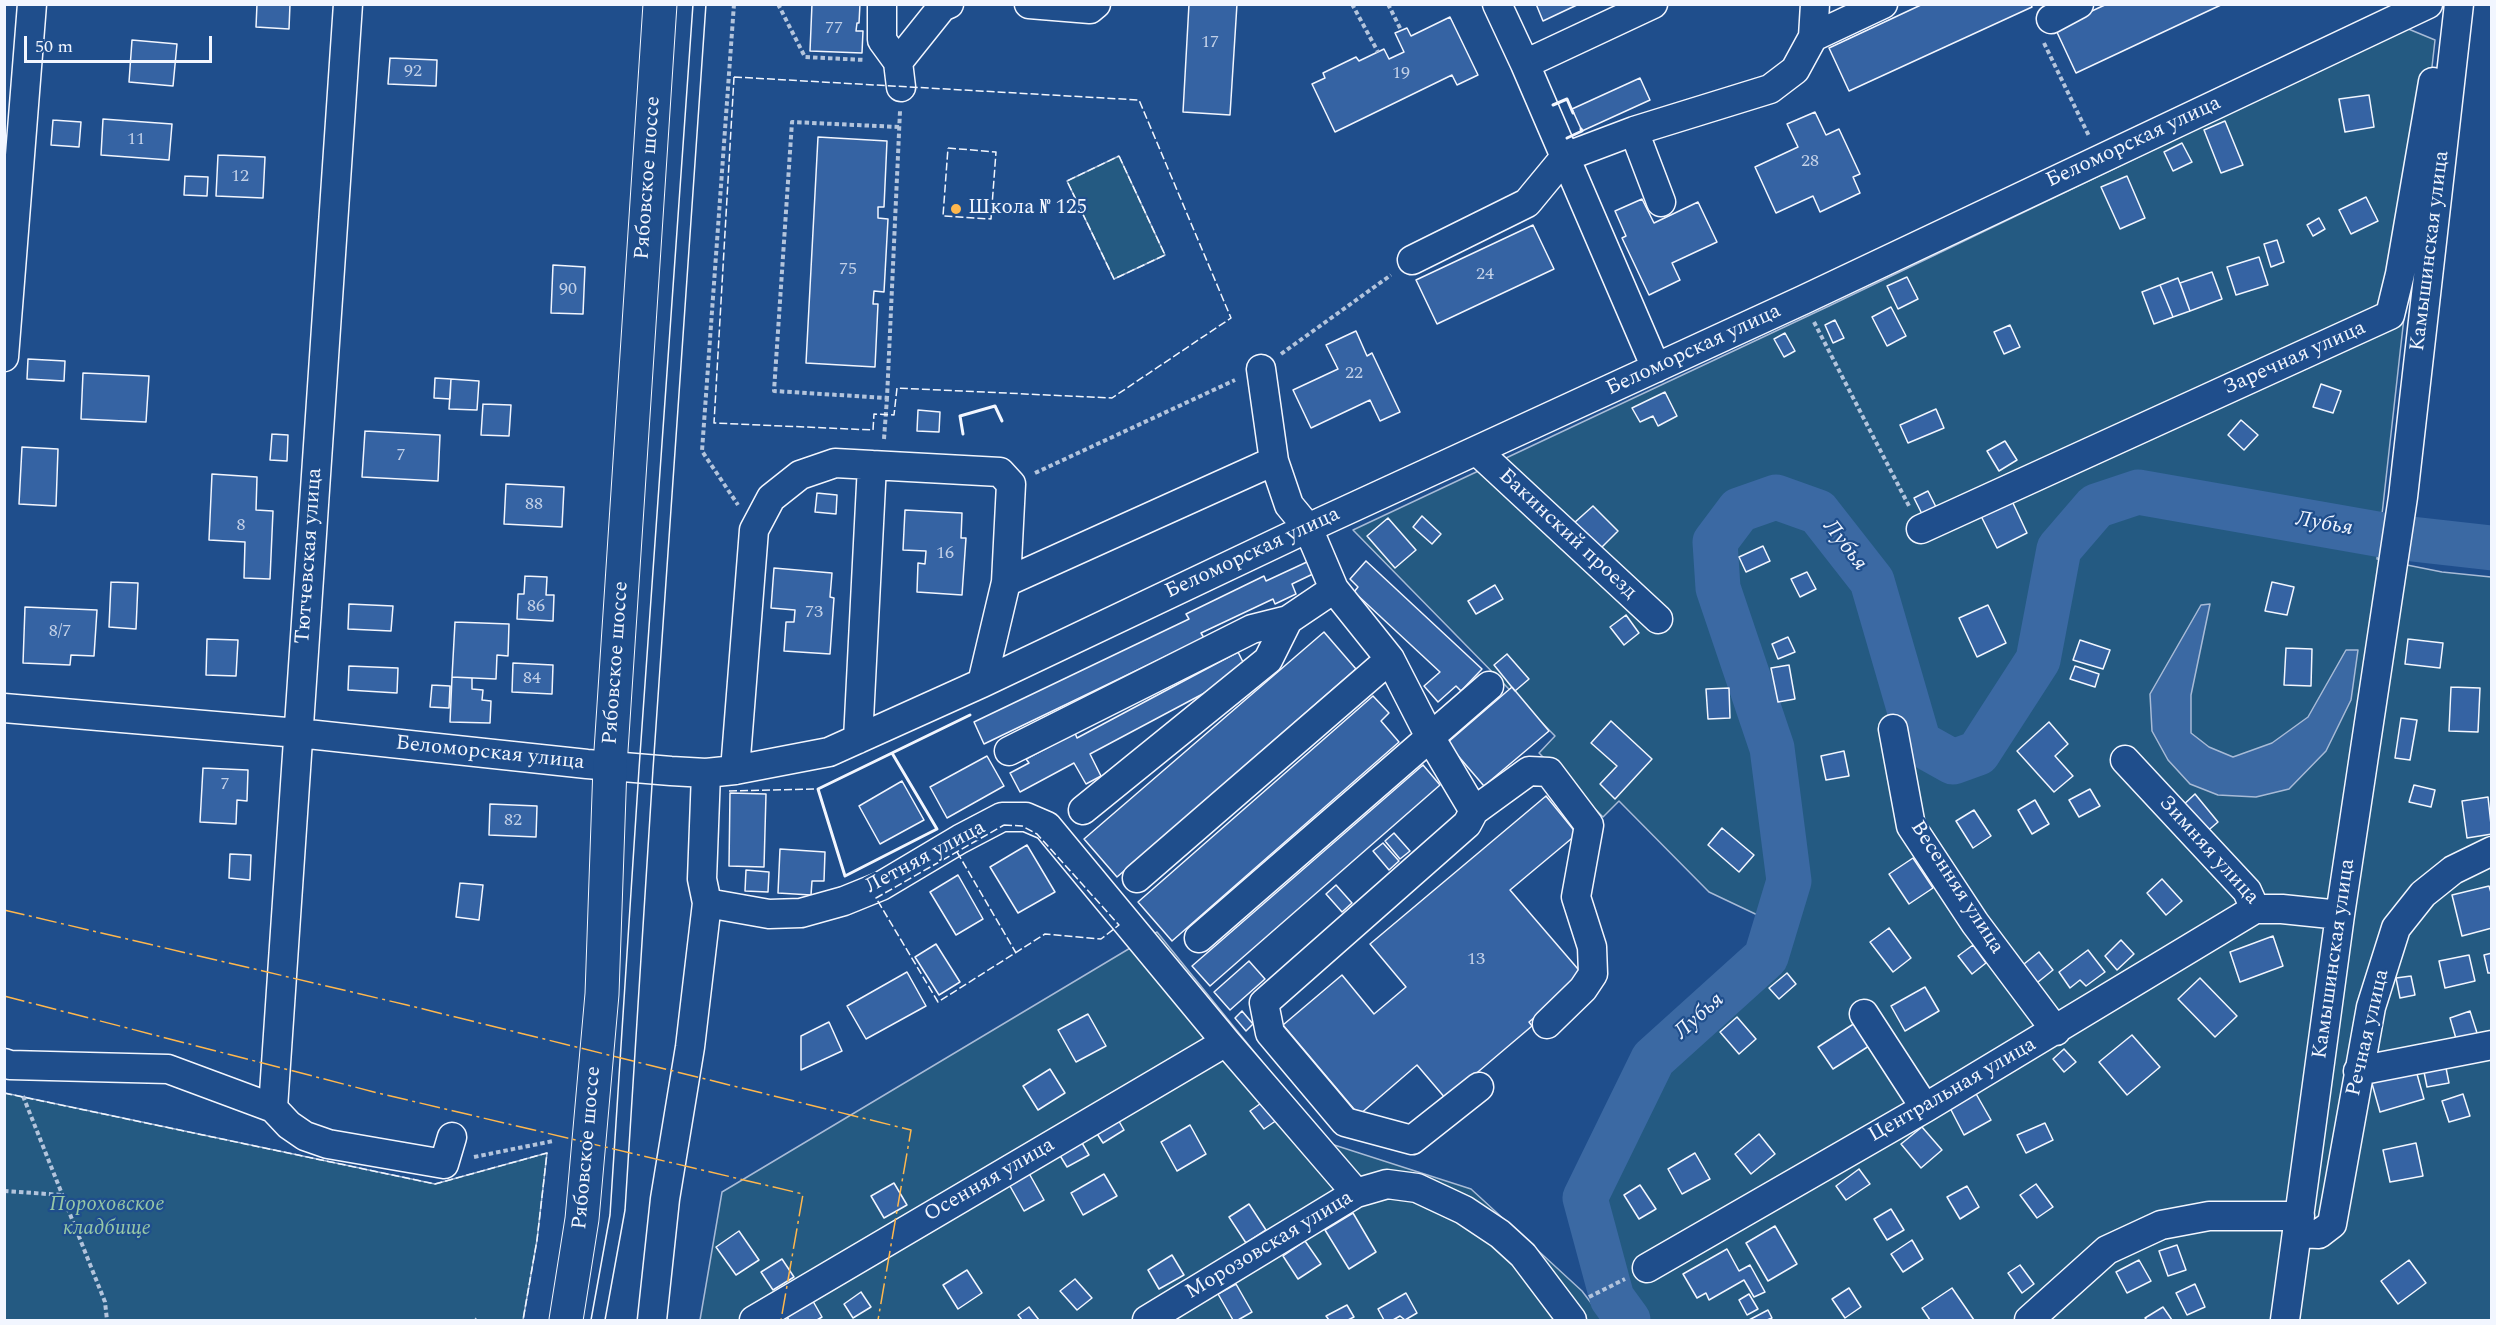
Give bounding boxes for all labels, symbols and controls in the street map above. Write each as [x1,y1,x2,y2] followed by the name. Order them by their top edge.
[825,18,843,40] house number: 77
[27,24,214,62] scale bar
[1201,32,1219,54] house number: 17
[35,33,73,60] text: 50 m
[404,61,422,83] house number: 92
[1392,63,1410,85] house number: 19
[2043,91,2225,195] street label: Беломорская улица
[631,95,667,261] street label: Рябовское шоссе
[127,129,145,151] house number: 11
[2406,149,2456,353] street label: Камышинская улица
[1801,151,1819,173] house number: 28
[231,166,249,188] house number: 12
[968,196,1087,222] place label: Школа № 125
[949,202,963,216] marker: Школа № 125
[839,259,857,281] house number: 75
[1476,264,1494,286] house number: 24
[559,279,577,301] house number: 90
[1603,299,1785,403] street label: Беломорская улица
[2220,316,2370,402] street label: Заречная улица
[1345,363,1363,385] house number: 22
[397,445,405,467] house number: 7
[1493,464,1641,606] street label: Бакинский проезд
[291,467,329,645] street label: Тютчевская улица
[525,494,543,516] house number: 88
[1162,502,1344,606] street label: Беломорская улица
[2293,507,2355,543] water label: Лубья
[237,515,245,537] house number: 8
[1816,515,1872,577] water label: Лубья
[936,543,954,565] house number: 16
[599,580,635,746] street label: Рябовское шоссе
[527,596,545,618] house number: 86
[805,602,823,624] house number: 73
[49,621,71,643] house number: 8/7
[523,668,541,690] house number: 84
[394,732,586,776] street label: Беломорская улица
[221,774,229,796] house number: 7
[2153,791,2263,911] street label: Зимняя улица
[504,810,522,832] house number: 82
[862,816,990,900] street label: Летняя улица
[1904,817,2008,959] street label: Весенняя улица
[2308,857,2362,1061] street label: Камышинская улица
[1467,949,1485,971] house number: 13
[2342,967,2396,1099] street label: Речная улица
[1670,988,1730,1046] water label: Лубья
[1865,1033,2041,1149] street label: Центральная улица
[568,1065,608,1231] street label: Рябовское шоссе
[920,1134,1060,1228] street label: Осенняя улица
[1182,1186,1358,1306] street label: Морозовская улица
[50,1193,164,1243] park label: Пороховское кладбище

